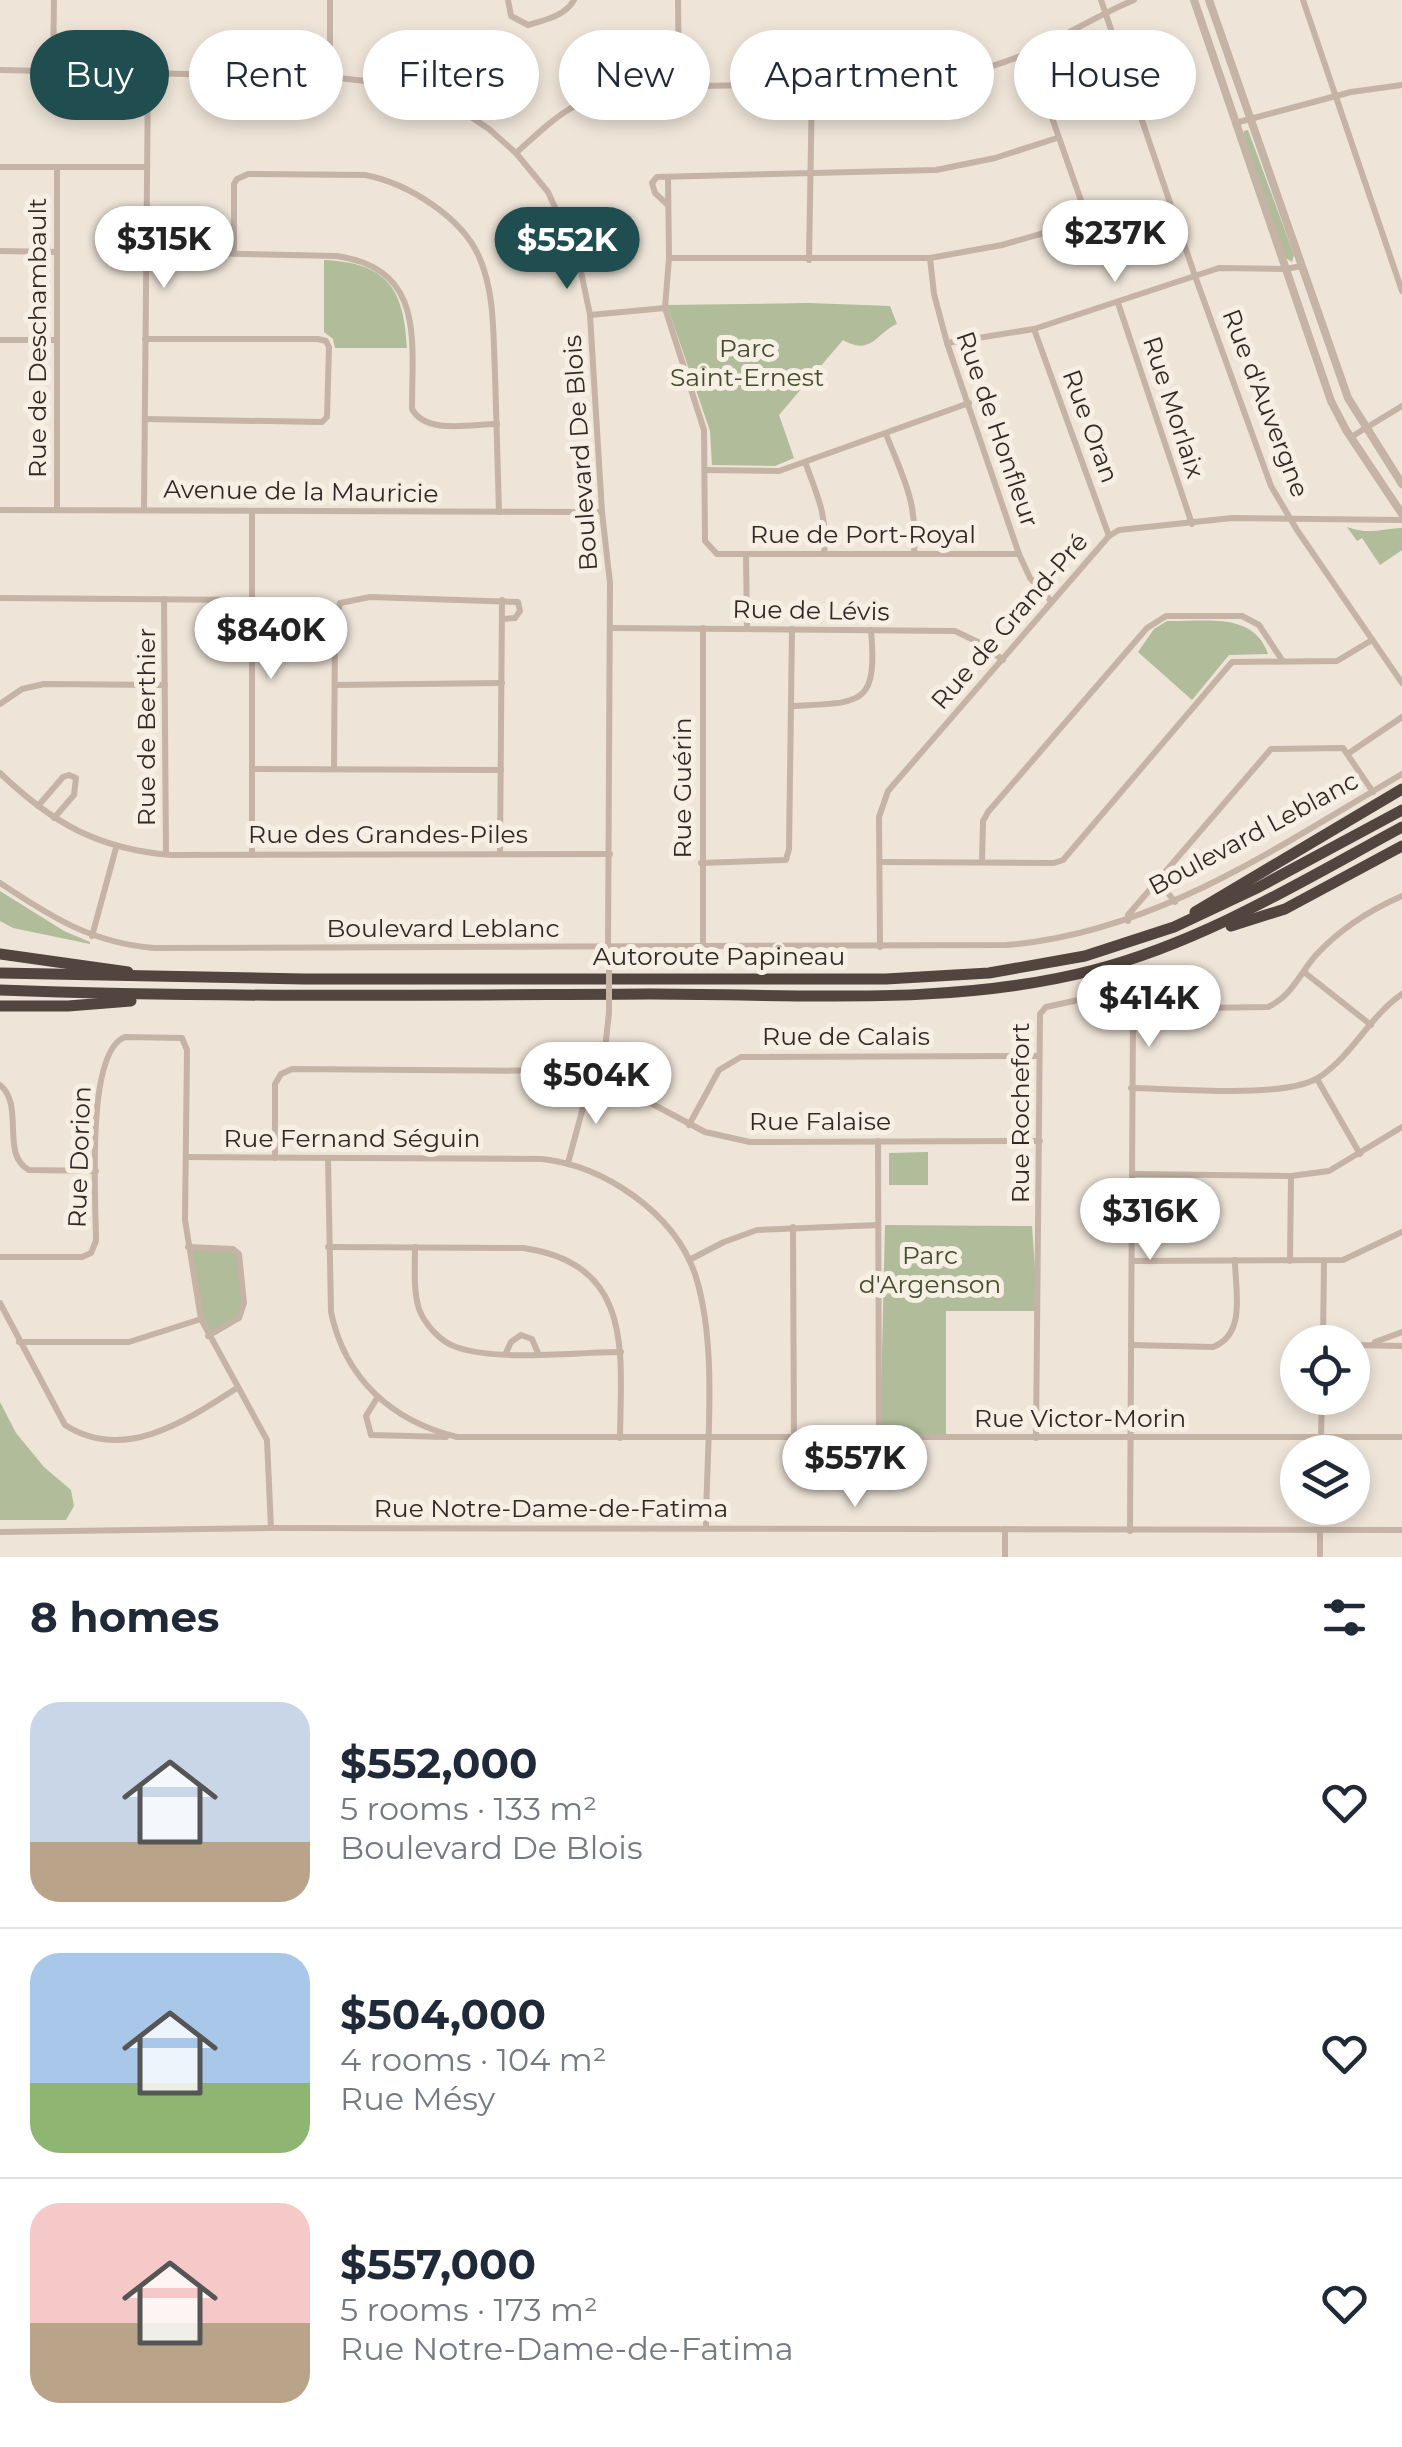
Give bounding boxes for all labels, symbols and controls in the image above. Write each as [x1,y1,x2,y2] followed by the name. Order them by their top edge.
[30,30,169,120] chip: Buy
[189,30,343,120] chip: Rent
[363,30,539,120] chip: Filters
[559,30,710,120] chip: New
[730,30,994,120] chip: Apartment
[1014,30,1196,120] chip: House
[22,198,52,478] street label: Rue de Deschambault
[1045,200,1185,285] pin: $237K
[94,206,234,291] pin: $315K
[497,207,637,292] pin: $552K
[1064,213,1166,252] text: $237K
[117,219,211,258] text: $315K
[517,220,617,259] text: $552K
[1216,305,1316,501] street label: Rue d'Auvergne
[950,327,1046,531] street label: Rue de Honfleur
[1137,332,1211,482] street label: Rue Morlaix
[670,333,824,392] park label: Parc Saint-Ernest
[557,334,603,572] street label: Boulevard De Blois
[1057,365,1125,487] street label: Rue Oran
[163,474,439,508] street label: Avenue de la Mauricie
[750,519,976,549] street label: Rue de Port-Royal
[924,527,1094,715] street label: Rue de Grand-Pré
[732,594,890,626] street label: Rue de Lévis
[201,597,341,682] pin: $840K
[217,610,326,649] text: $840K
[131,628,161,826] street label: Rue de Berthier
[667,717,697,859] street label: Rue Guérin
[1143,765,1363,901] street label: Boulevard Leblanc
[248,819,528,849] street label: Rue des Grandes-Piles
[327,913,559,943] street label: Boulevard Leblanc
[593,941,845,971] street label: Autoroute Papineau
[1079,965,1219,1050] pin: $414K
[1099,978,1199,1017] text: $414K
[762,1021,930,1051] street label: Rue de Calais
[1005,1023,1035,1203] street label: Rue Rochefort
[526,1042,666,1127] pin: $504K
[543,1055,649,1094] text: $504K
[62,1086,96,1228] street label: Rue Dorion
[749,1106,891,1136] street label: Rue Falaise
[224,1123,480,1153] street label: Rue Fernand Séguin
[1080,1178,1220,1263] pin: $316K
[1102,1191,1198,1230] text: $316K
[859,1240,1001,1299] park label: Parc d'Argenson
[1280,1325,1370,1525] map controls
[1280,1325,1370,1415] button: locate
[974,1403,1186,1433] street label: Rue Victor-Morin
[785,1425,925,1510] pin: $557K
[1280,1435,1370,1525] button: layers
[804,1438,906,1477] text: $557K
[374,1493,728,1523] street label: Rue Notre-Dame-de-Fatima
[1317,1590,1372,1645] icon: filters
[30,1591,219,1643] text: 8 homes
[340,1737,538,1789] text: $552,000
[110,1742,230,1862] icon: home
[1317,1775,1372,1830] icon: heart
[340,1789,597,1828] text: 5 rooms · 133 m²
[340,1828,643,1867] text: Boulevard De Blois
[340,1988,546,2040] text: $504,000
[110,1993,230,2113] icon: home
[1317,2026,1372,2081] icon: heart
[340,2040,606,2079] text: 4 rooms · 104 m²
[340,2079,495,2118] text: Rue Mésy
[340,2238,536,2290] text: $557,000
[110,2243,230,2363] icon: home
[1317,2276,1372,2331] icon: heart
[340,2290,598,2329] text: 5 rooms · 173 m²
[340,2329,794,2368] text: Rue Notre-Dame-de-Fatima

